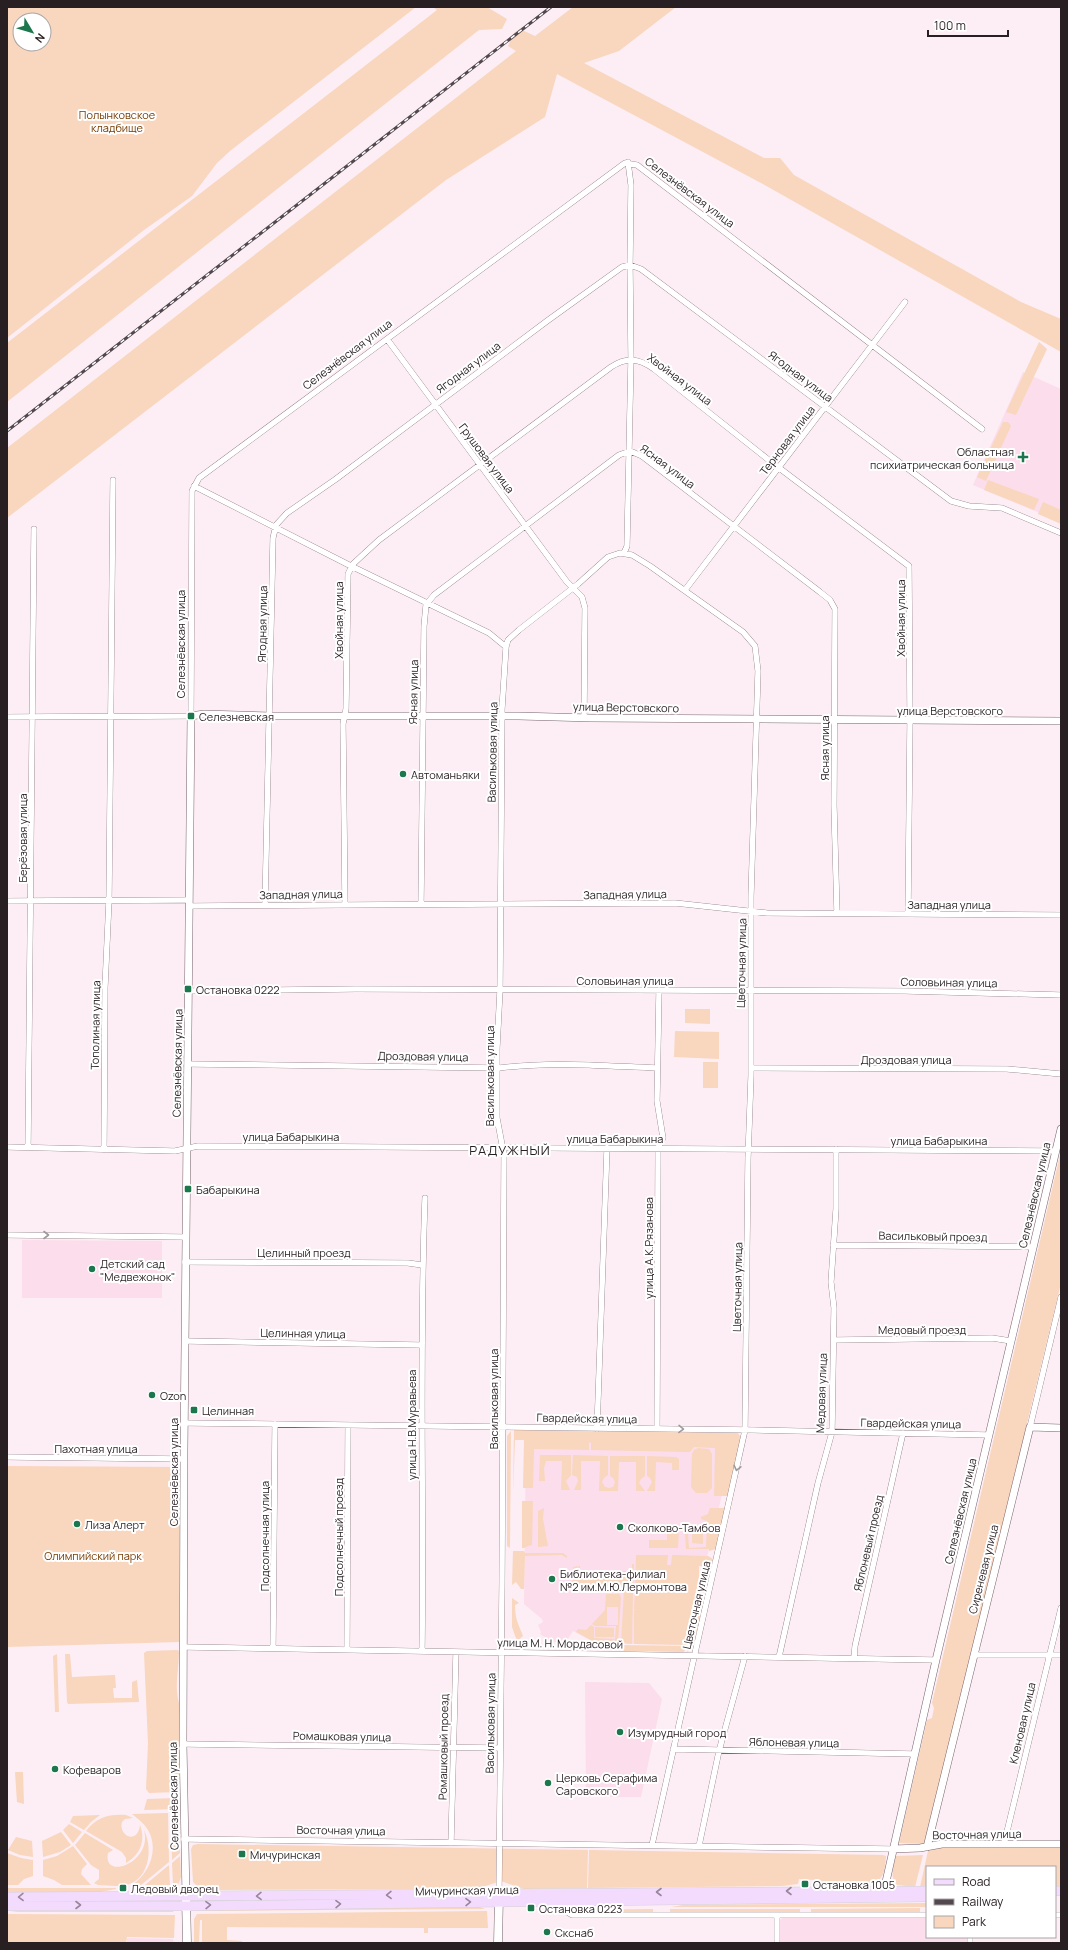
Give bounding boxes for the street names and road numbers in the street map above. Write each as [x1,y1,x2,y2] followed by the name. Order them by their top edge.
[642,153,738,231] street label: Селезнёвская улица
[299,315,395,393] street label: Селезнёвская улица
[433,338,503,396] street label: Ягодная улица
[766,347,836,405] street label: Ягодная улица
[645,350,715,408] street label: Хвойная улица
[756,402,818,478] street label: Терновая улица
[456,420,518,496] street label: Грушовая улица
[638,440,698,492] street label: Ясная улица
[893,579,908,657] street label: Хвойная улица
[331,581,346,659] street label: Хвойная улица
[254,585,270,663] street label: Ягодная улица
[173,590,188,698] street label: Селезнёвская улица
[405,659,421,725] street label: Ясная улица
[573,699,680,715] street label: улица Верстовского
[484,702,500,802] street label: Васильковая улица
[897,703,1004,718] street label: улица Верстовского
[817,716,832,781] street label: Ясная улица
[15,793,30,883] street label: Берёзовая улица
[259,886,343,902] street label: Западная улица
[583,886,667,902] street label: Западная улица
[907,897,991,912] street label: Западная улица
[733,918,749,1008] street label: Цветочная улица
[576,973,674,988] street label: Соловьиная улица
[900,974,998,990] street label: Соловьиная улица
[87,980,103,1070] street label: Тополиная улица
[169,1009,185,1117] street label: Селезнёвская улица
[482,1026,497,1126] street label: Васильковая улица
[377,1048,469,1064] street label: Дроздовая улица
[860,1052,952,1067] street label: Дроздовая улица
[243,1129,339,1144] street label: улица Бабарыкина
[567,1131,663,1146] street label: улица Бабарыкина
[891,1133,987,1148] street label: улица Бабарыкина
[1015,1141,1053,1249] street label: Селезнёвская улица
[641,1197,656,1299] street label: улица А.К.Рязанова
[879,1228,988,1244] street label: Васильковый проезд
[729,1242,745,1332] street label: Цветочная улица
[257,1245,351,1260] street label: Целинный проезд
[878,1322,966,1337] street label: Медовый проезд
[260,1325,346,1341] street label: Целинная улица
[486,1349,501,1449] street label: Васильковая улица
[812,1353,830,1433] street label: Медовая улица
[404,1370,419,1480] street label: улица Н.В.Муравьева
[537,1410,637,1426] street label: Гвардейская улица
[861,1415,961,1431] street label: Гвардейская улица
[166,1418,181,1526] street label: Селезнёвская улица
[54,1441,138,1456] street label: Пахотная улица
[941,1457,979,1565] street label: Селезнёвская улица
[331,1477,346,1596] street label: Подсолнечный проезд
[257,1481,272,1591] street label: Подсолнечная улица
[850,1493,886,1593] street label: Яблоневый проезд
[965,1523,1001,1615] street label: Сиреневая улица
[679,1559,713,1651] street label: Цветочная улица
[497,1634,623,1652] street label: улица М. Н. Мордасовой
[482,1673,498,1773] street label: Васильковая улица
[1005,1681,1039,1765] street label: Кленовая улица
[435,1693,451,1800] street label: Ромашковый проезд
[293,1728,391,1744] street label: Ромашковая улица
[749,1734,839,1750] street label: Яблоневая улица
[165,1742,181,1850] street label: Селезнёвская улица
[296,1822,386,1838] street label: Восточная улица
[932,1826,1022,1842] street label: Восточная улица
[415,1882,519,1898] street label: Мичуринская улица

